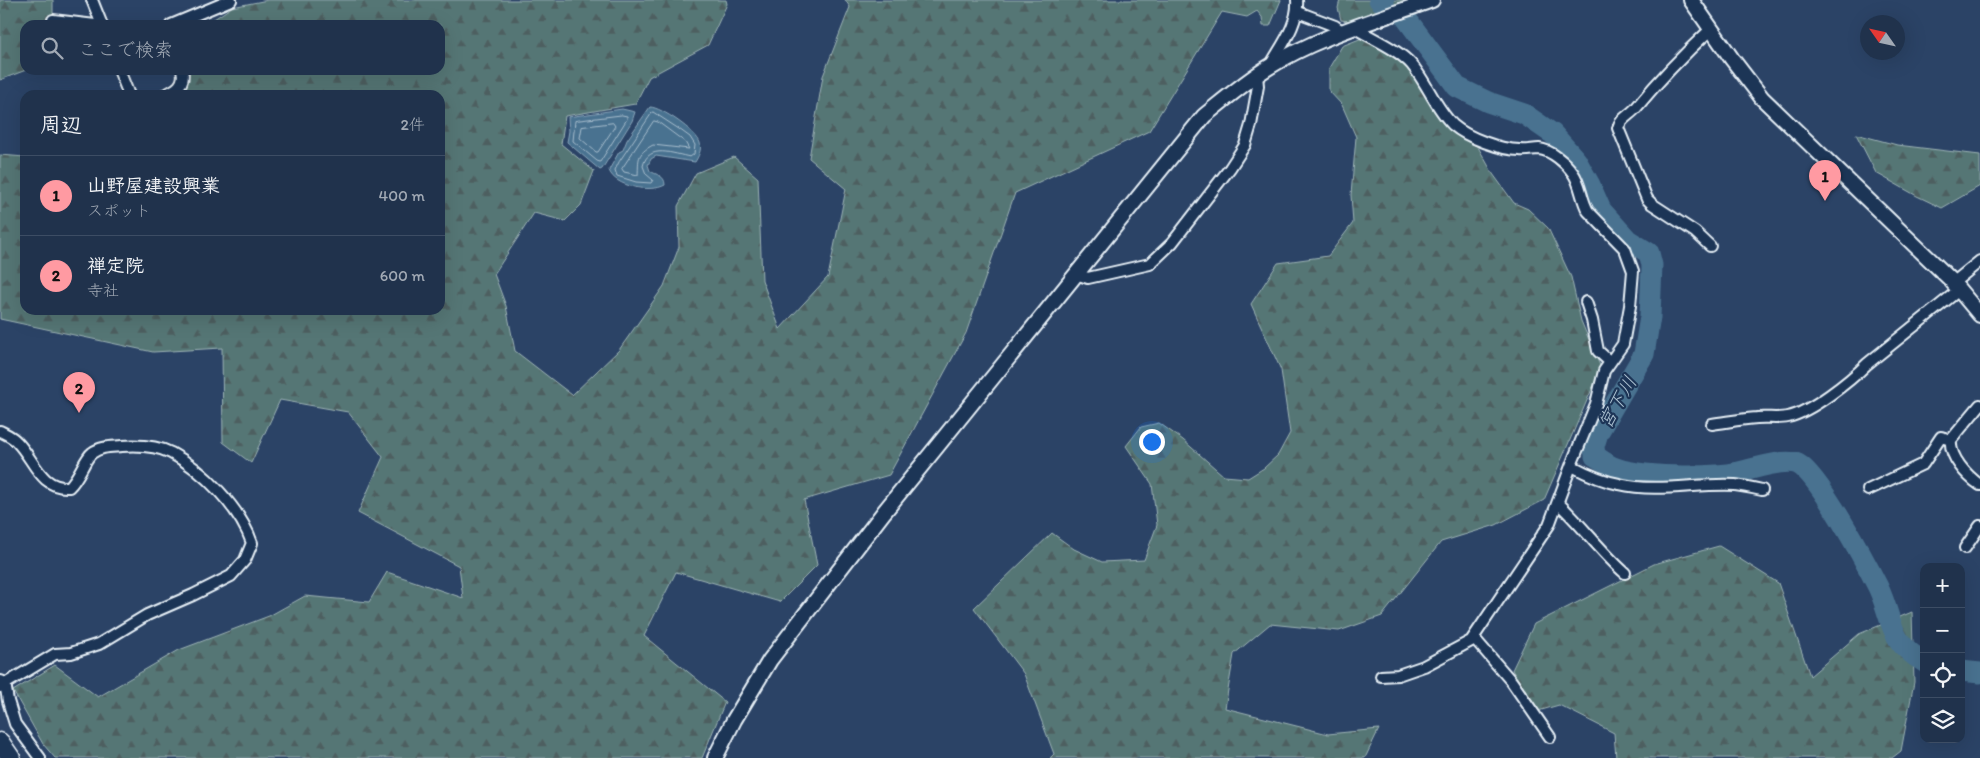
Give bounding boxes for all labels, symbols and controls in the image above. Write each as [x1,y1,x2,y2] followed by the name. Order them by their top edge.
[1860,15,1905,60] north arrow
[20,20,445,75] search box
[38,34,66,62] icon: search
[78,38,173,61] text: ここで検索
[40,112,82,137] text: 周辺
[401,115,425,134] text: 2件
[1809,160,1841,201] pin: 1
[87,174,220,197] text: 山野屋建設興業
[52,186,60,205] text: 1
[379,186,425,205] text: 400 m
[87,201,151,220] text: スポット
[87,254,144,277] text: 禅定院
[52,266,60,285] text: 2
[380,266,425,285] text: 600 m
[87,281,119,300] text: 寺社
[63,372,95,413] pin: 2
[1593,372,1642,433] water label: 宮下川
[1139,429,1165,455] your location
[1920,563,1965,743] map controls
[1920,563,1965,608] button: +
[1920,608,1965,653] button: −
[1920,653,1965,698] button: locate
[1920,698,1965,743] button: layers

